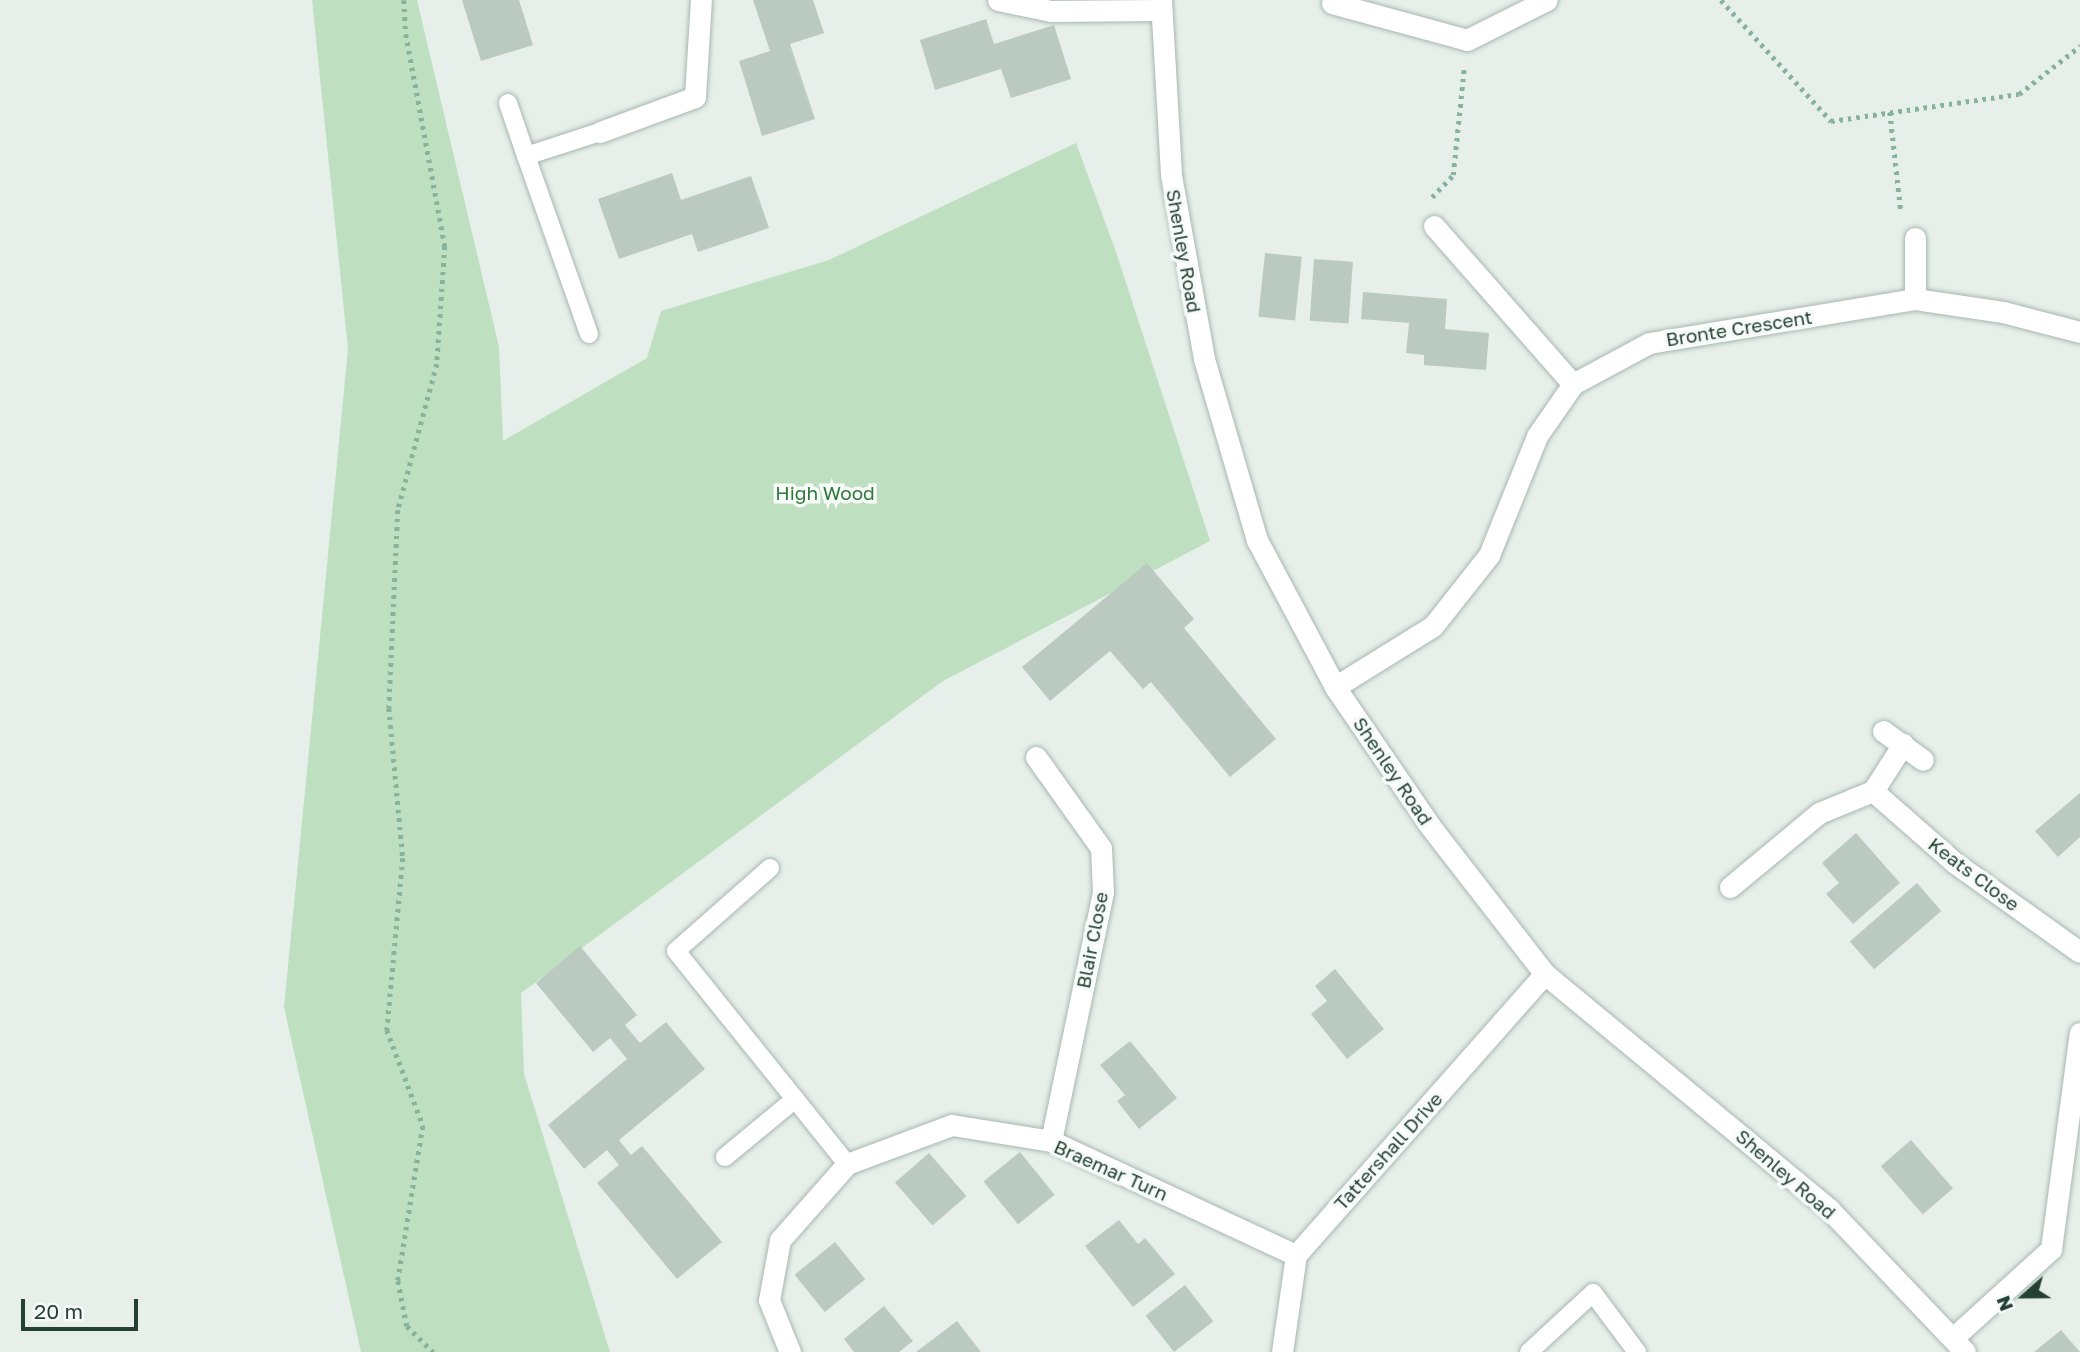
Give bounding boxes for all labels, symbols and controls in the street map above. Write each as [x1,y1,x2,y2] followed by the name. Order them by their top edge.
[1162,187,1206,315] street label: Shenley Road
[1664,305,1814,351] street label: Bronte Crescent
[775,482,875,504] park label: High Wood
[1349,713,1437,829] street label: Shenley Road
[1924,832,2024,916] street label: Keats Close
[1071,890,1113,990] street label: Blair Close
[1329,1087,1447,1215] street label: Tattershall Drive
[1731,1124,1841,1224] street label: Shenley Road
[1051,1135,1171,1205] street label: Braemar Turn
[1989,1261,2059,1331] north arrow
[24,1286,142,1330] scale bar
[1991,1293,2017,1315] text: N
[34,1298,83,1324] text: 20 m

